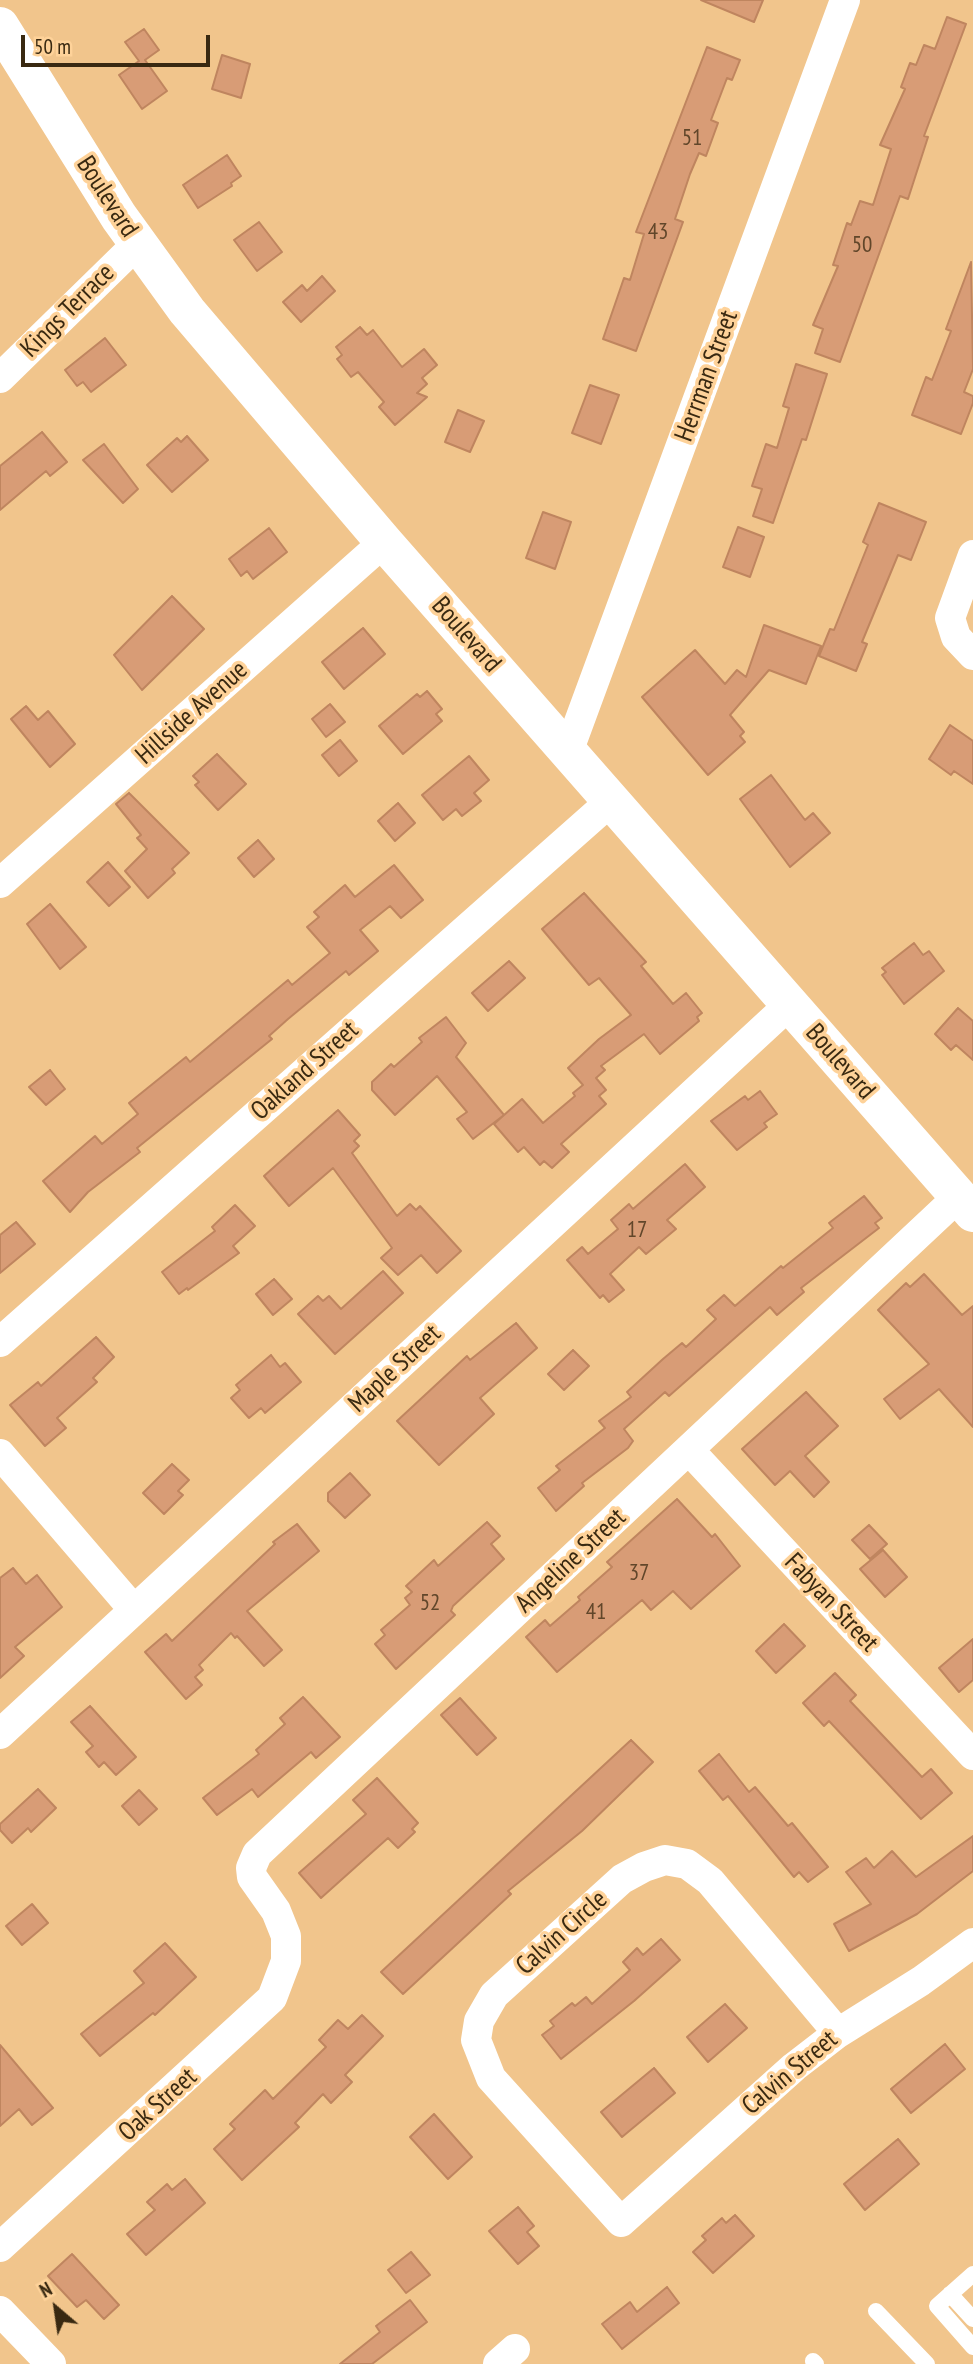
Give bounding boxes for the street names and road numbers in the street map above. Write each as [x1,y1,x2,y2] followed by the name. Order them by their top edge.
[69,151,145,243] street label: Boulevard
[15,258,121,364] street label: Kings Terrace
[669,306,745,446] street label: Herrman Street
[425,591,507,679] street label: Boulevard
[130,655,254,771] street label: Hillside Avenue
[245,1015,365,1127] street label: Oakland Street
[799,1018,881,1106] street label: Boulevard
[343,1319,447,1419] street label: Maple Street
[510,1502,632,1620] street label: Angeline Street
[778,1547,884,1659] street label: Fabyan Street
[510,1884,614,1982] street label: Calvin Circle
[736,2024,844,2122] street label: Calvin Street
[113,2062,203,2148] street label: Oak Street

